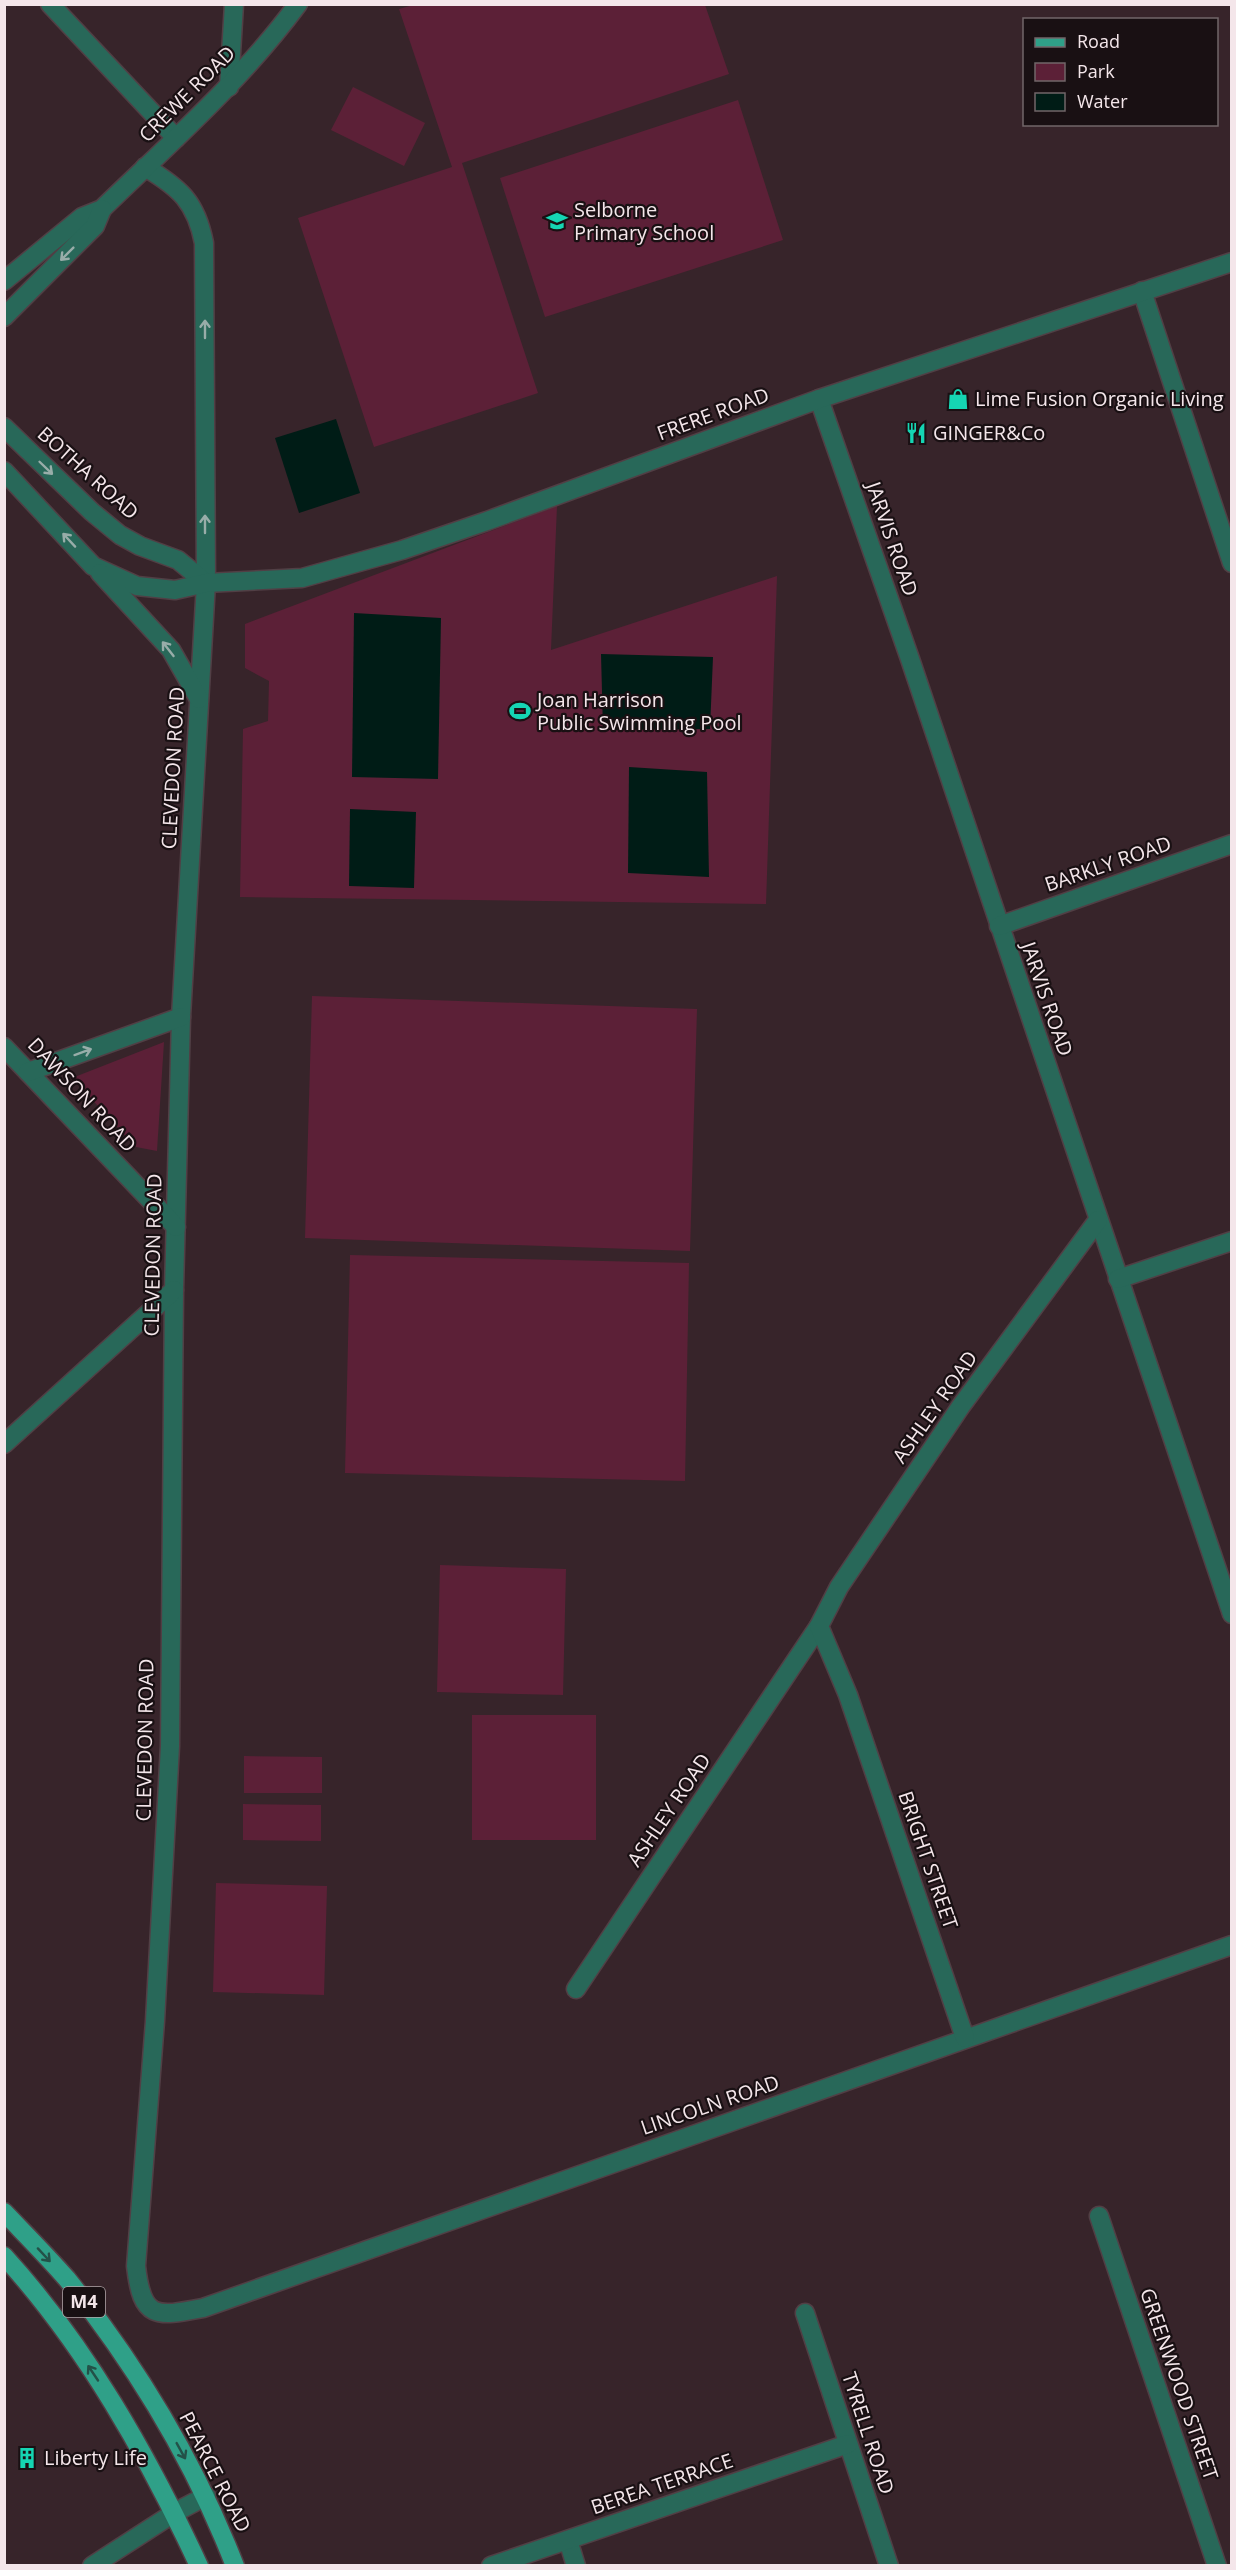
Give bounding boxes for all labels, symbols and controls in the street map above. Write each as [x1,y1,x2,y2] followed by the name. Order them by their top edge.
[1023,18,1218,126] legend
[1077,29,1120,53] text: Road
[133,40,241,148] street label: CREWE ROAD
[1077,59,1115,83] text: Park
[1077,89,1128,113] text: Water
[574,196,714,246] place label: Selborne Primary School
[545,209,569,233] school or university icon: Selborne Primary School
[59,247,74,262] one-way arrow
[199,320,211,340] one-way arrow
[653,381,773,446] street label: FRERE ROAD
[975,385,1224,412] place label: Lime Fusion Organic Living
[946,387,970,411] shop icon: Lime Fusion Organic Living
[933,419,1045,446] place label: GINGER&Co
[32,420,145,525] street label: BOTHA ROAD
[904,421,928,445] restaurant icon: GINGER&Co
[39,460,54,475] one-way arrow
[860,476,925,600] street label: JARVIS ROAD
[199,515,211,535] one-way arrow
[62,533,76,548] one-way arrow
[162,641,175,657] one-way arrow
[155,686,190,850] street label: CLEVEDON ROAD
[535,686,741,736] place label: Joan Harrison Public Swimming Pool
[508,699,532,723] sports icon: Joan Harrison Public Swimming Pool
[1041,829,1175,898] street label: BARKLY ROAD
[1015,936,1080,1060] street label: JARVIS ROAD
[22,1032,143,1158] street label: DAWSON ROAD
[73,1046,92,1057] one-way arrow
[138,1173,167,1337] street label: CLEVEDON ROAD
[886,1345,983,1468] street label: ASHLEY ROAD
[130,1658,159,1822] street label: CLEVEDON ROAD
[621,1748,717,1872] street label: ASHLEY ROAD
[892,1787,965,1932] street label: BRIGHT STREET
[637,2068,783,2141] street label: LINCOLN ROAD
[37,2247,51,2262] one-way arrow
[1134,2284,1225,2483] street label: GREENWOOD STREET
[63,2287,105,2317] road number: M4
[87,2365,99,2381] one-way arrow
[836,2368,901,2497] street label: TYRELL ROAD
[173,2407,257,2537] street label: PEARCE ROAD
[175,2442,187,2459] one-way arrow
[44,2444,147,2471] place label: Liberty Life
[15,2446,39,2470] building icon: Liberty Life
[587,2447,736,2520] street label: BEREA TERRACE

